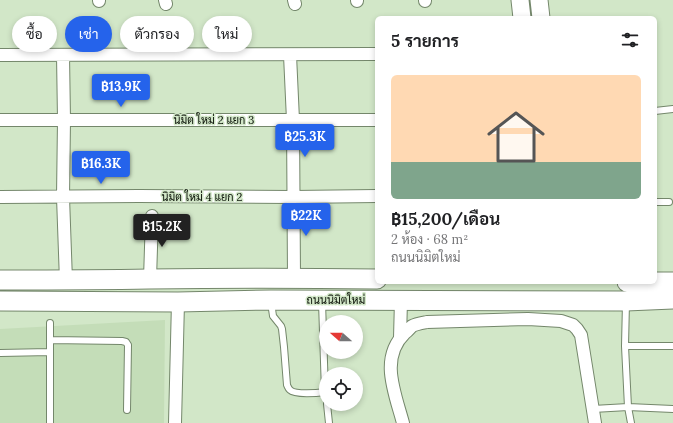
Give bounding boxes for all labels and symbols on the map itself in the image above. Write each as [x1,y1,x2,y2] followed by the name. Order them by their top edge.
[88,74,154,108] pin: ฿13.9K
[174,112,254,127] street label: นิมิต ใหม่ 2 แยก 3
[272,124,338,158] pin: ฿25.3K
[68,151,134,185] pin: ฿16.3K
[162,189,242,204] street label: นิมิต ใหม่ 4 แยก 2
[282,203,330,237] pin: ฿22K
[129,214,195,248] pin: ฿15.2K
[307,292,365,307] street label: ถนนนิมิตใหม่
[319,315,363,359] north arrow

